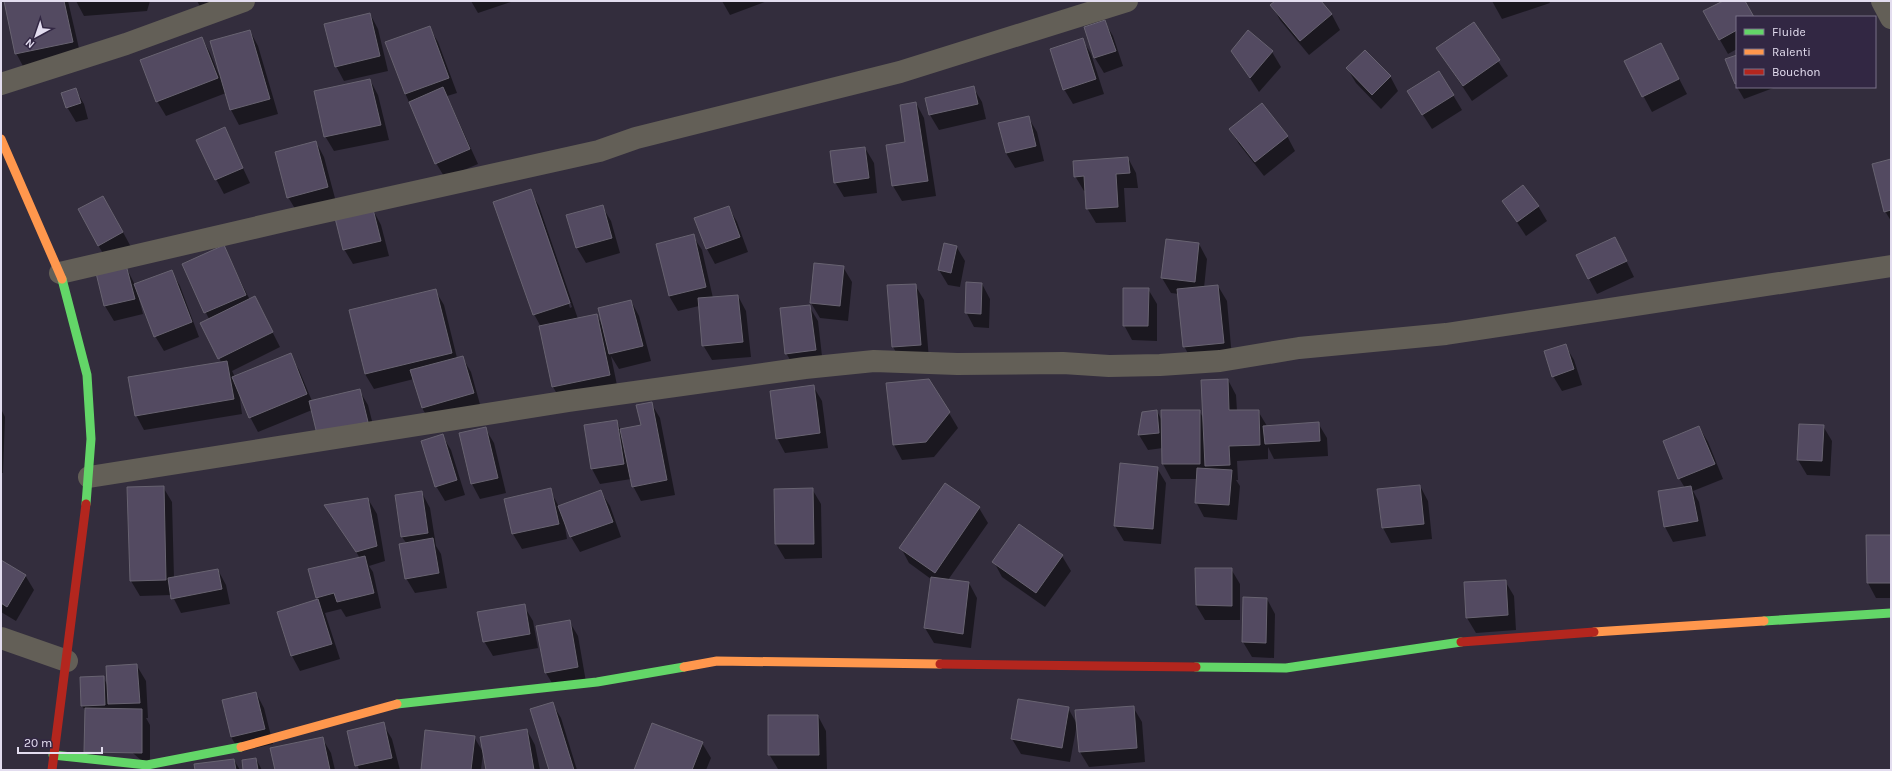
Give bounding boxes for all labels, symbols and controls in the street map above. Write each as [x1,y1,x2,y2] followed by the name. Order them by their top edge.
[16,16,56,56] north arrow
[1736,16,1876,88] legend
[1772,25,1806,39] text: Fluide
[23,36,37,51] text: N
[1772,45,1811,59] text: Ralenti
[1772,65,1821,79] text: Bouchon
[18,729,102,755] scale bar
[24,736,52,750] text: 20 m

